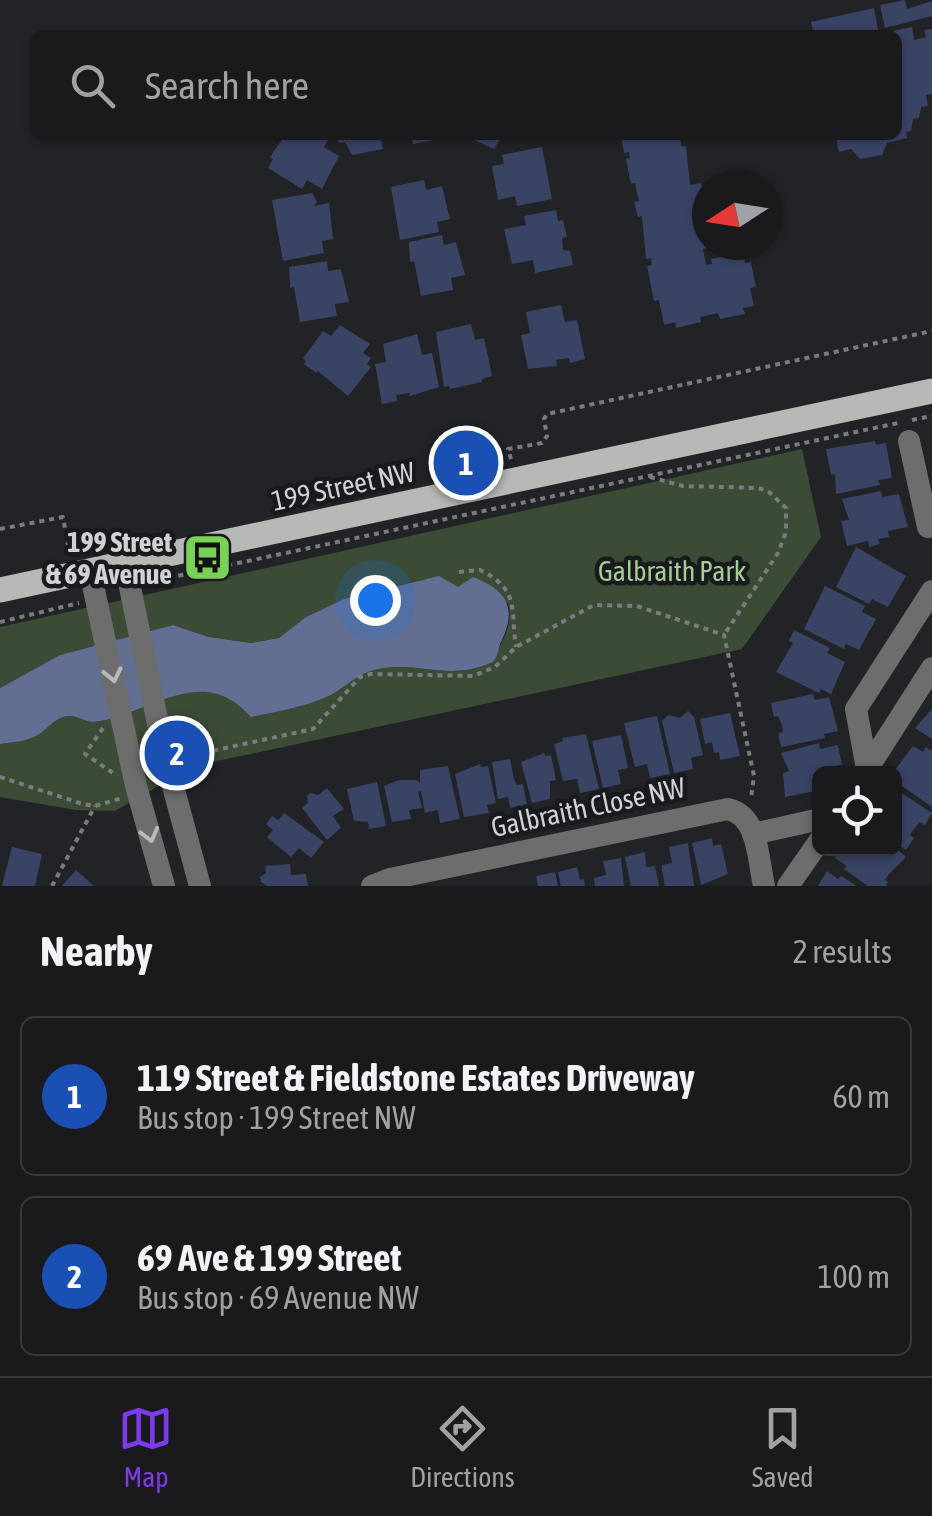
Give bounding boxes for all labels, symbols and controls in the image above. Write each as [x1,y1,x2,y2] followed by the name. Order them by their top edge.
[30,30,902,140] search box
[65,58,120,113] icon: search
[145,64,309,107] text: Search here
[692,170,782,260] north arrow
[434,426,498,500] pin: 1
[269,455,418,517] street label: 199 Street NW
[46,526,172,590] place label: 199 Street & 69 Avenue
[181,532,233,584] bus stop icon: 199 Street & 69 Avenue
[598,555,746,587] park label: Galbraith Park
[350,575,401,626] your location
[101,666,122,683] one-way arrow
[144,716,210,790] pin: 2
[812,766,902,856] map controls
[812,766,902,856] button: locate
[488,771,689,843] street label: Galbraith Close NW
[138,826,159,844] one-way arrow
[40,927,153,975] text: Nearby
[793,933,892,970] text: 2 results
[137,1056,695,1099] text: 119 Street & Fieldstone Estates Driveway
[67,1078,82,1115] text: 1
[832,1078,890,1115] text: 60 m
[137,1099,416,1136] text: Bus stop · 199 Street NW
[137,1236,401,1279] text: 69 Ave & 199 Street
[67,1258,82,1295] text: 2
[817,1258,890,1295] text: 100 m
[137,1279,419,1316] text: Bus stop · 69 Avenue NW
[118,1401,173,1493] tab: Map
[410,1401,515,1493] tab: Directions
[752,1401,814,1493] tab: Saved

